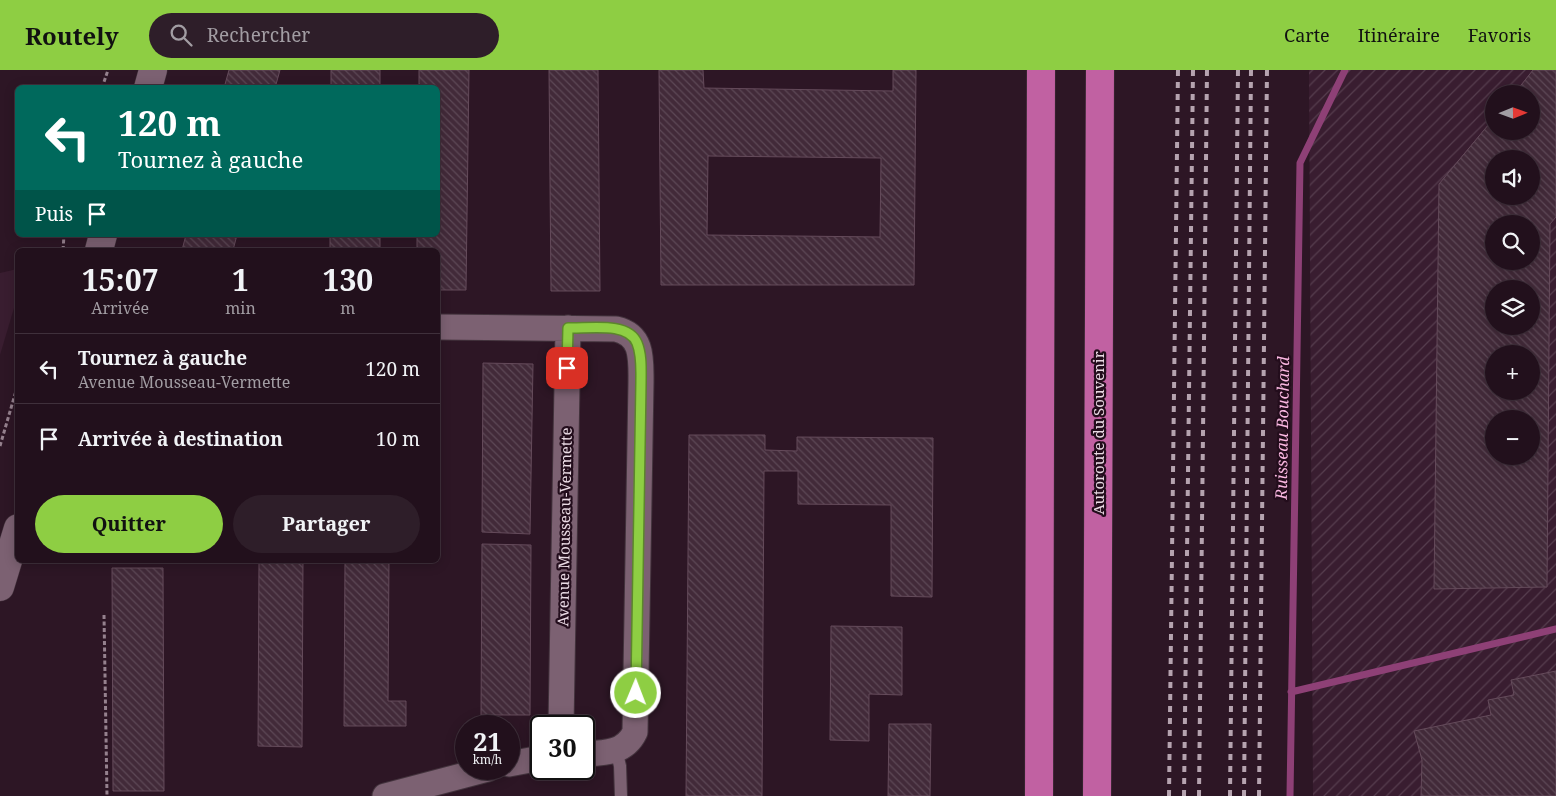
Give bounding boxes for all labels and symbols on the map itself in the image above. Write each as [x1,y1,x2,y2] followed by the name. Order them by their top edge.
[1485,85,1540,140] north arrow
[546,347,588,389] pin
[1088,351,1108,515] street label: Autoroute du Souvenir
[1270,356,1294,501] water label: Ruisseau Bouchard
[552,427,576,627] street label: Avenue Mousseau-Vermette
[609,666,661,718] position arrow
[530,715,595,780] speed limit sign: 30

